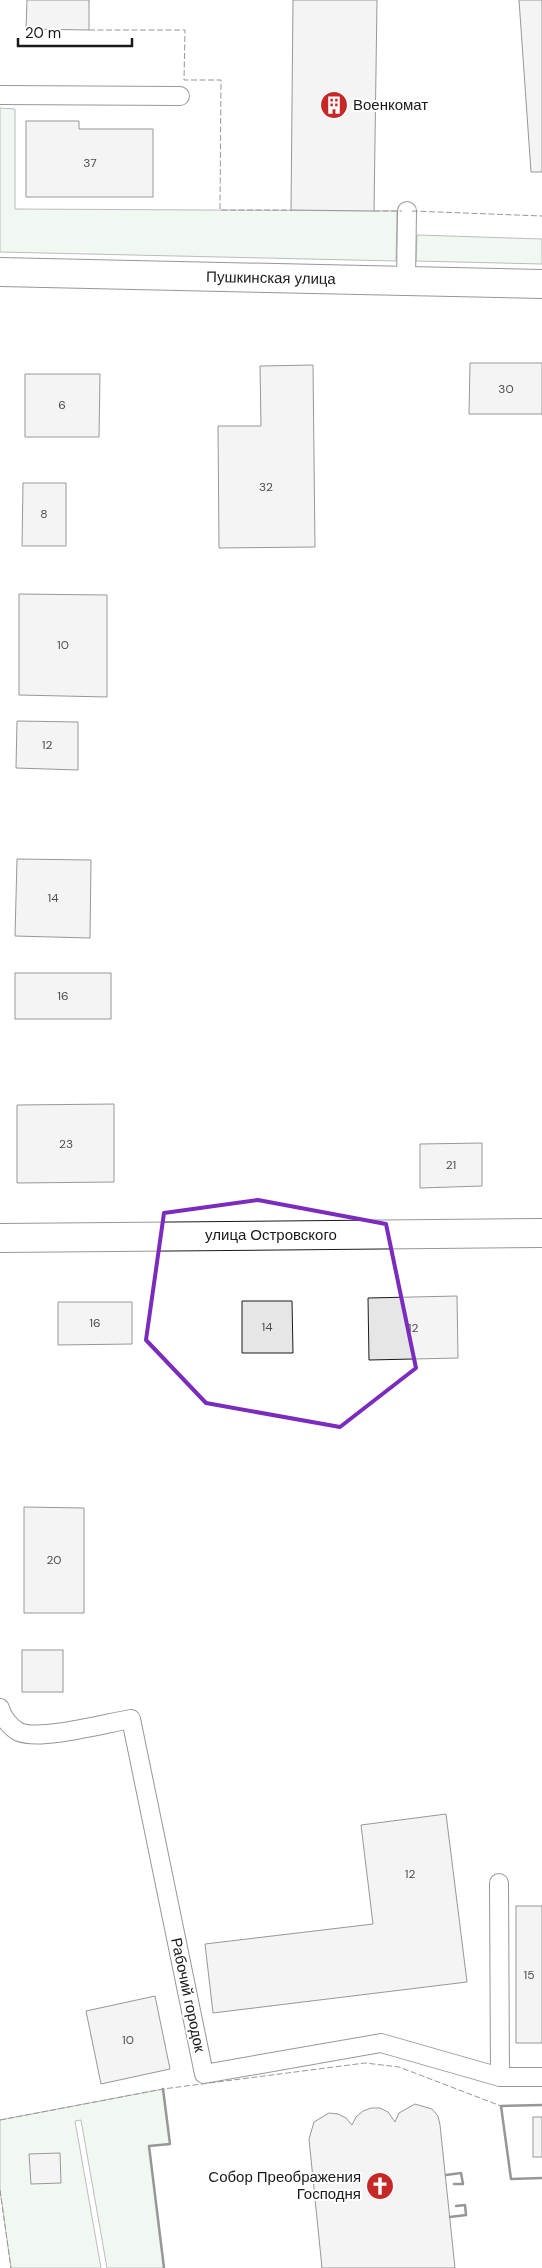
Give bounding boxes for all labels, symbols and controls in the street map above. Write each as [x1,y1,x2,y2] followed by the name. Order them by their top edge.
[18,15,131,47] scale bar
[25,23,61,43] text: 20 m
[319,90,349,120] building icon: Военкомат
[353,95,428,115] place label: Военкомат
[83,155,97,171] house number: 37
[206,267,337,289] street label: Пушкинская улица
[498,381,514,397] house number: 30
[58,397,66,413] house number: 6
[259,479,273,495] house number: 32
[40,506,48,522] house number: 8
[57,637,69,653] house number: 10
[42,737,52,753] house number: 12
[47,890,59,906] house number: 14
[57,988,69,1004] house number: 16
[59,1136,73,1152] house number: 23
[446,1157,456,1173] house number: 21
[205,1225,337,1245] street label: улица Островского
[89,1315,101,1331] house number: 16
[261,1319,273,1335] house number: 14
[408,1320,418,1336] house number: 12
[46,1552,62,1568] house number: 20
[405,1866,415,1882] house number: 12
[166,1936,210,2054] street label: Рабочий городок
[523,1967,535,1983] house number: 15
[122,2032,134,2048] house number: 10
[208,2167,361,2204] place label: Собор Преображения Господня
[365,2171,395,2201] church icon: Собор Преображения Господня

